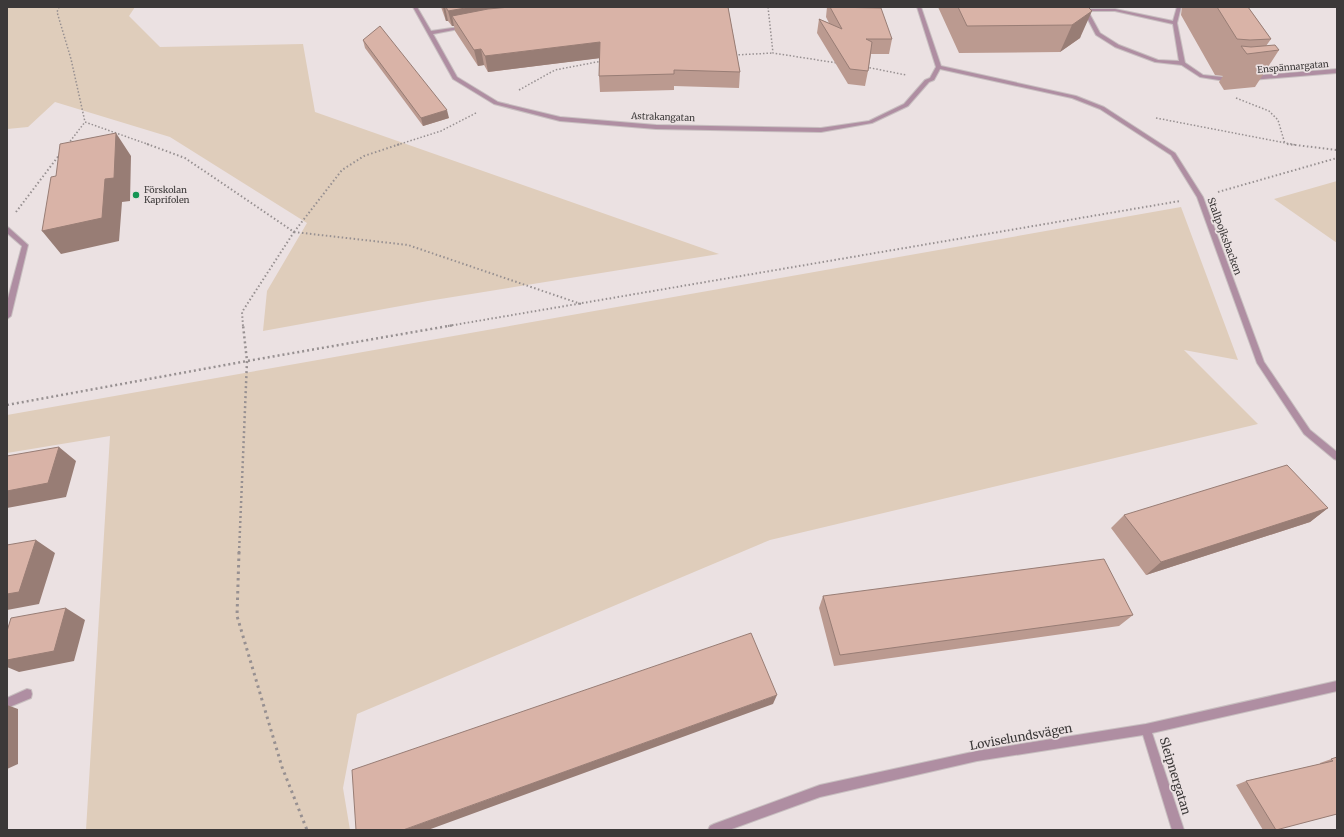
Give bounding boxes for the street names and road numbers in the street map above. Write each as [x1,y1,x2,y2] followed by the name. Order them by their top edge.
[1257,58,1329,75] street label: Enspännargatan
[630,110,695,123] street label: Astrakangatan
[1204,195,1245,277] street label: Stallpojksbacken
[968,720,1074,753] street label: Loviselundsvägen
[1157,735,1194,816] street label: Sleipnergatan

